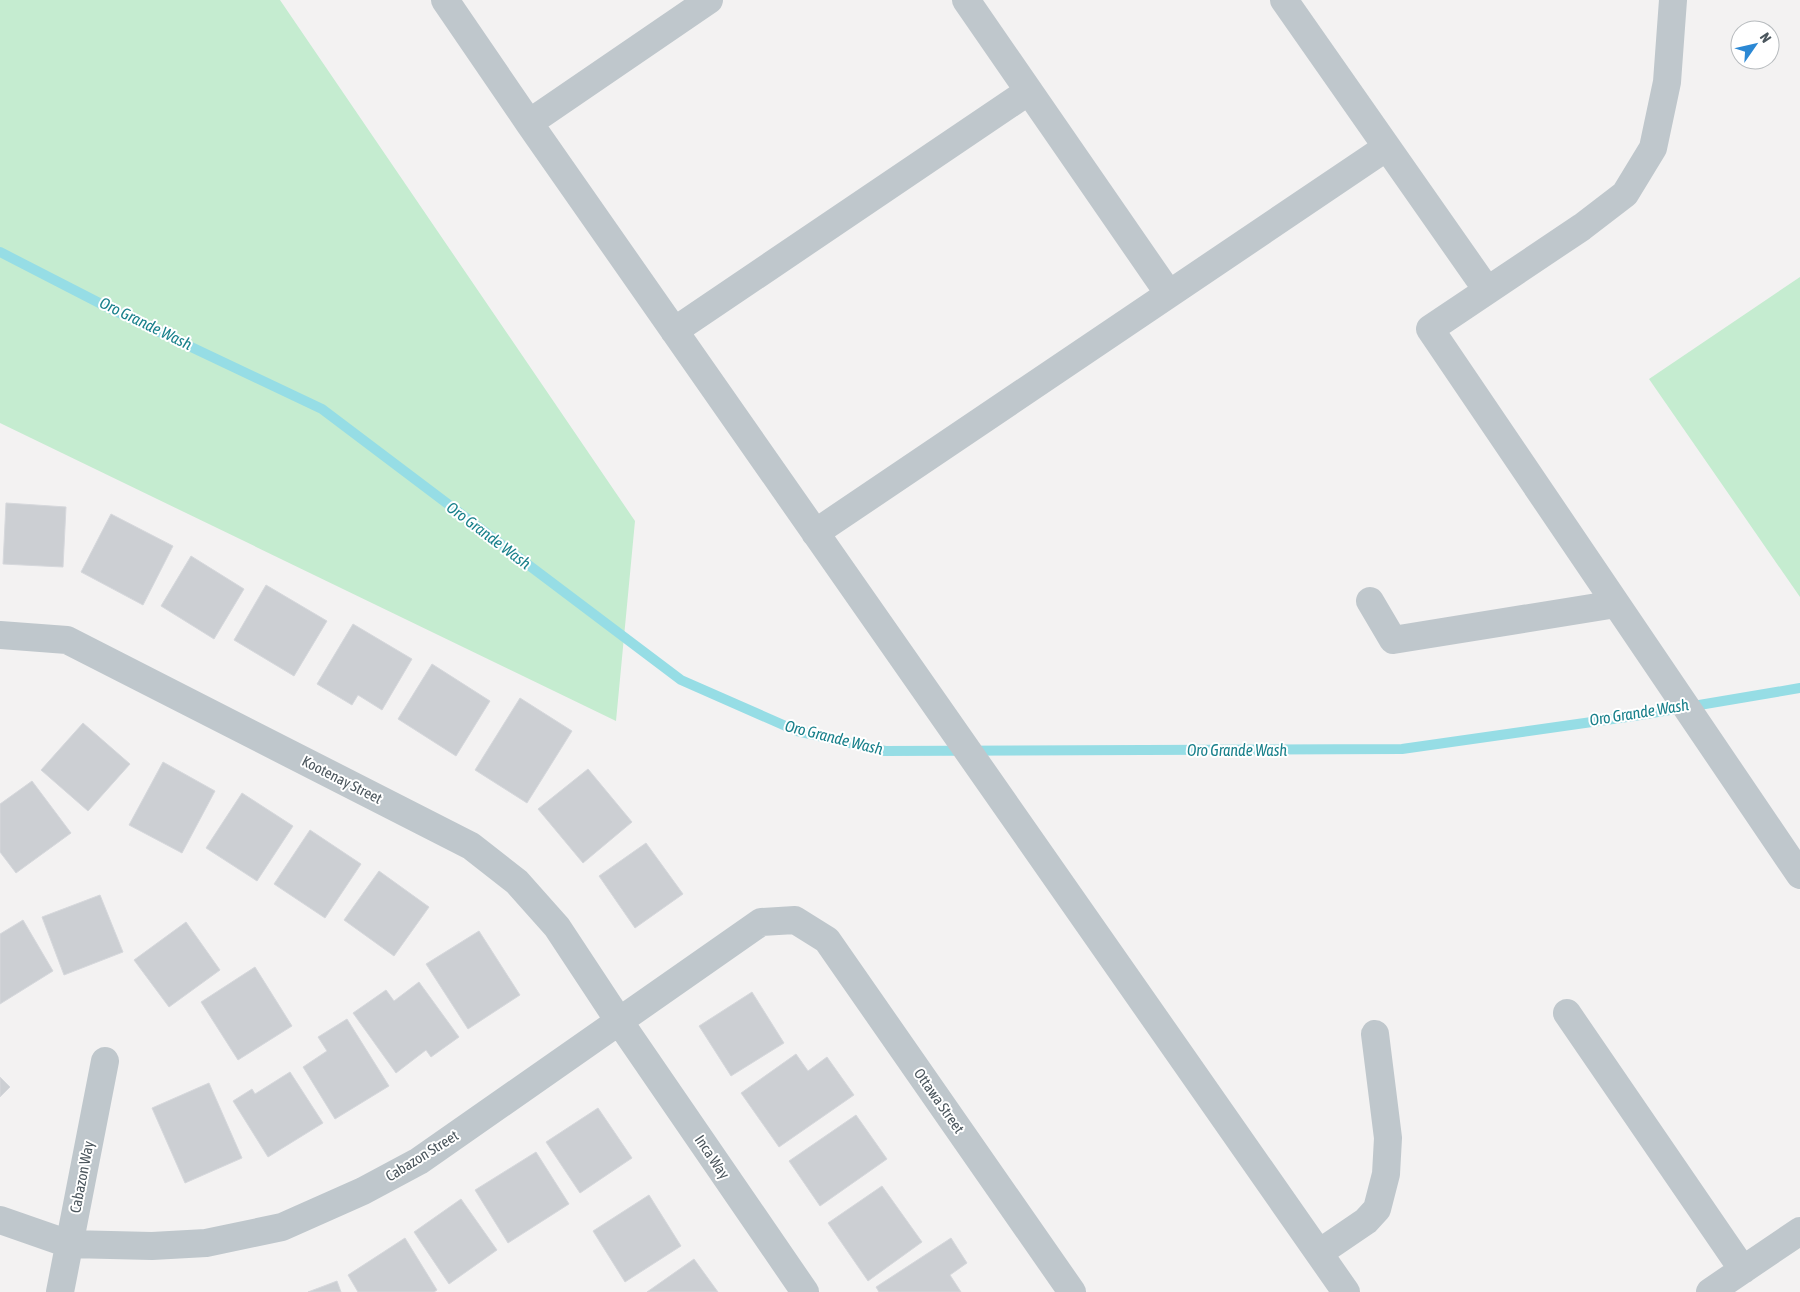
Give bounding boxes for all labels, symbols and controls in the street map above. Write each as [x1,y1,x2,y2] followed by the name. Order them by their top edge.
[1730,20,1780,70] north arrow
[1757,30,1775,46] text: N
[97,293,195,353] water label: Oro Grande Wash
[444,498,535,572] water label: Oro Grande Wash
[1588,695,1690,729] water label: Oro Grande Wash
[783,716,885,758] water label: Oro Grande Wash
[1187,741,1287,759] water label: Oro Grande Wash
[299,752,385,807] street label: Kootenay Street
[911,1065,968,1136] street label: Ottawa Street
[382,1127,461,1185] street label: Cabazon Street
[692,1132,733,1182] street label: Inca Way
[66,1139,97,1214] street label: Cabazon Way

